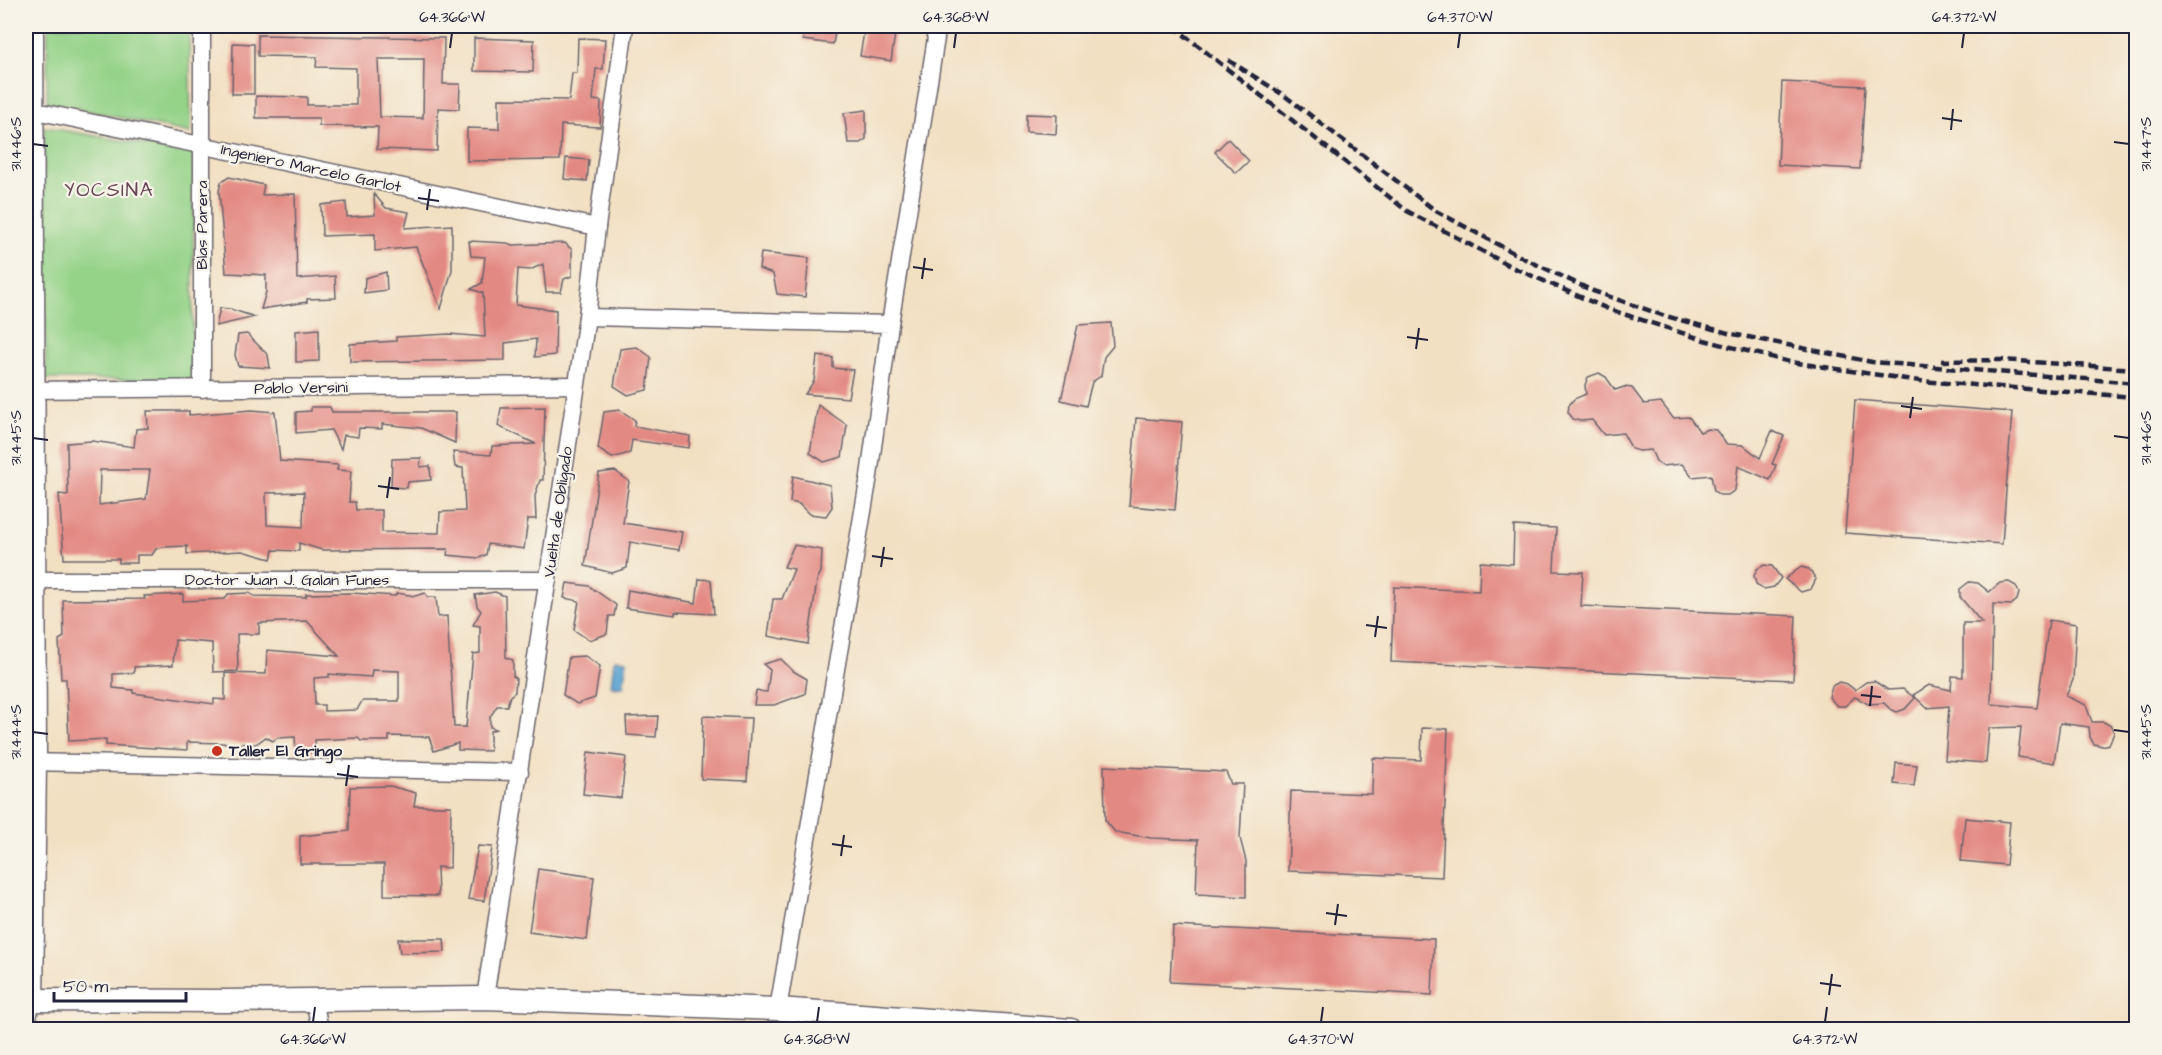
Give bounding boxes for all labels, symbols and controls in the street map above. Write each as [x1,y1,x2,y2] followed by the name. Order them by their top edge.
[419,7,485,28] text: 64.366°W
[923,7,989,28] text: 64.368°W
[1427,7,1493,28] text: 64.370°W
[1932,7,1996,28] text: 64.372°W
[6,116,27,171] text: 31.446°S
[2136,117,2157,171] text: 31.447°S
[219,138,404,199] street label: Ingeniero Marcelo Garlot
[64,176,154,204] district label: YOCSINA
[191,180,213,270] street label: Blas Parera
[254,376,349,400] street label: Pablo Versini
[6,410,27,466] text: 31.445°S
[2136,410,2157,465] text: 31.446°S
[538,445,579,579] street label: Vuelta de Obligado
[185,569,389,591] street label: Doctor Juan J. Galan Funes
[6,704,27,760] text: 31.444°S
[2136,704,2157,760] text: 31.445°S
[228,740,343,764] place label: Taller El Gringo
[210,744,224,758] marker: Taller El Gringo
[54,965,186,1003] scale bar
[63,974,108,999] text: 50 m
[280,1029,346,1050] text: 64.366°W
[784,1029,850,1050] text: 64.368°W
[1288,1029,1354,1050] text: 64.370°W
[1793,1029,1857,1050] text: 64.372°W

